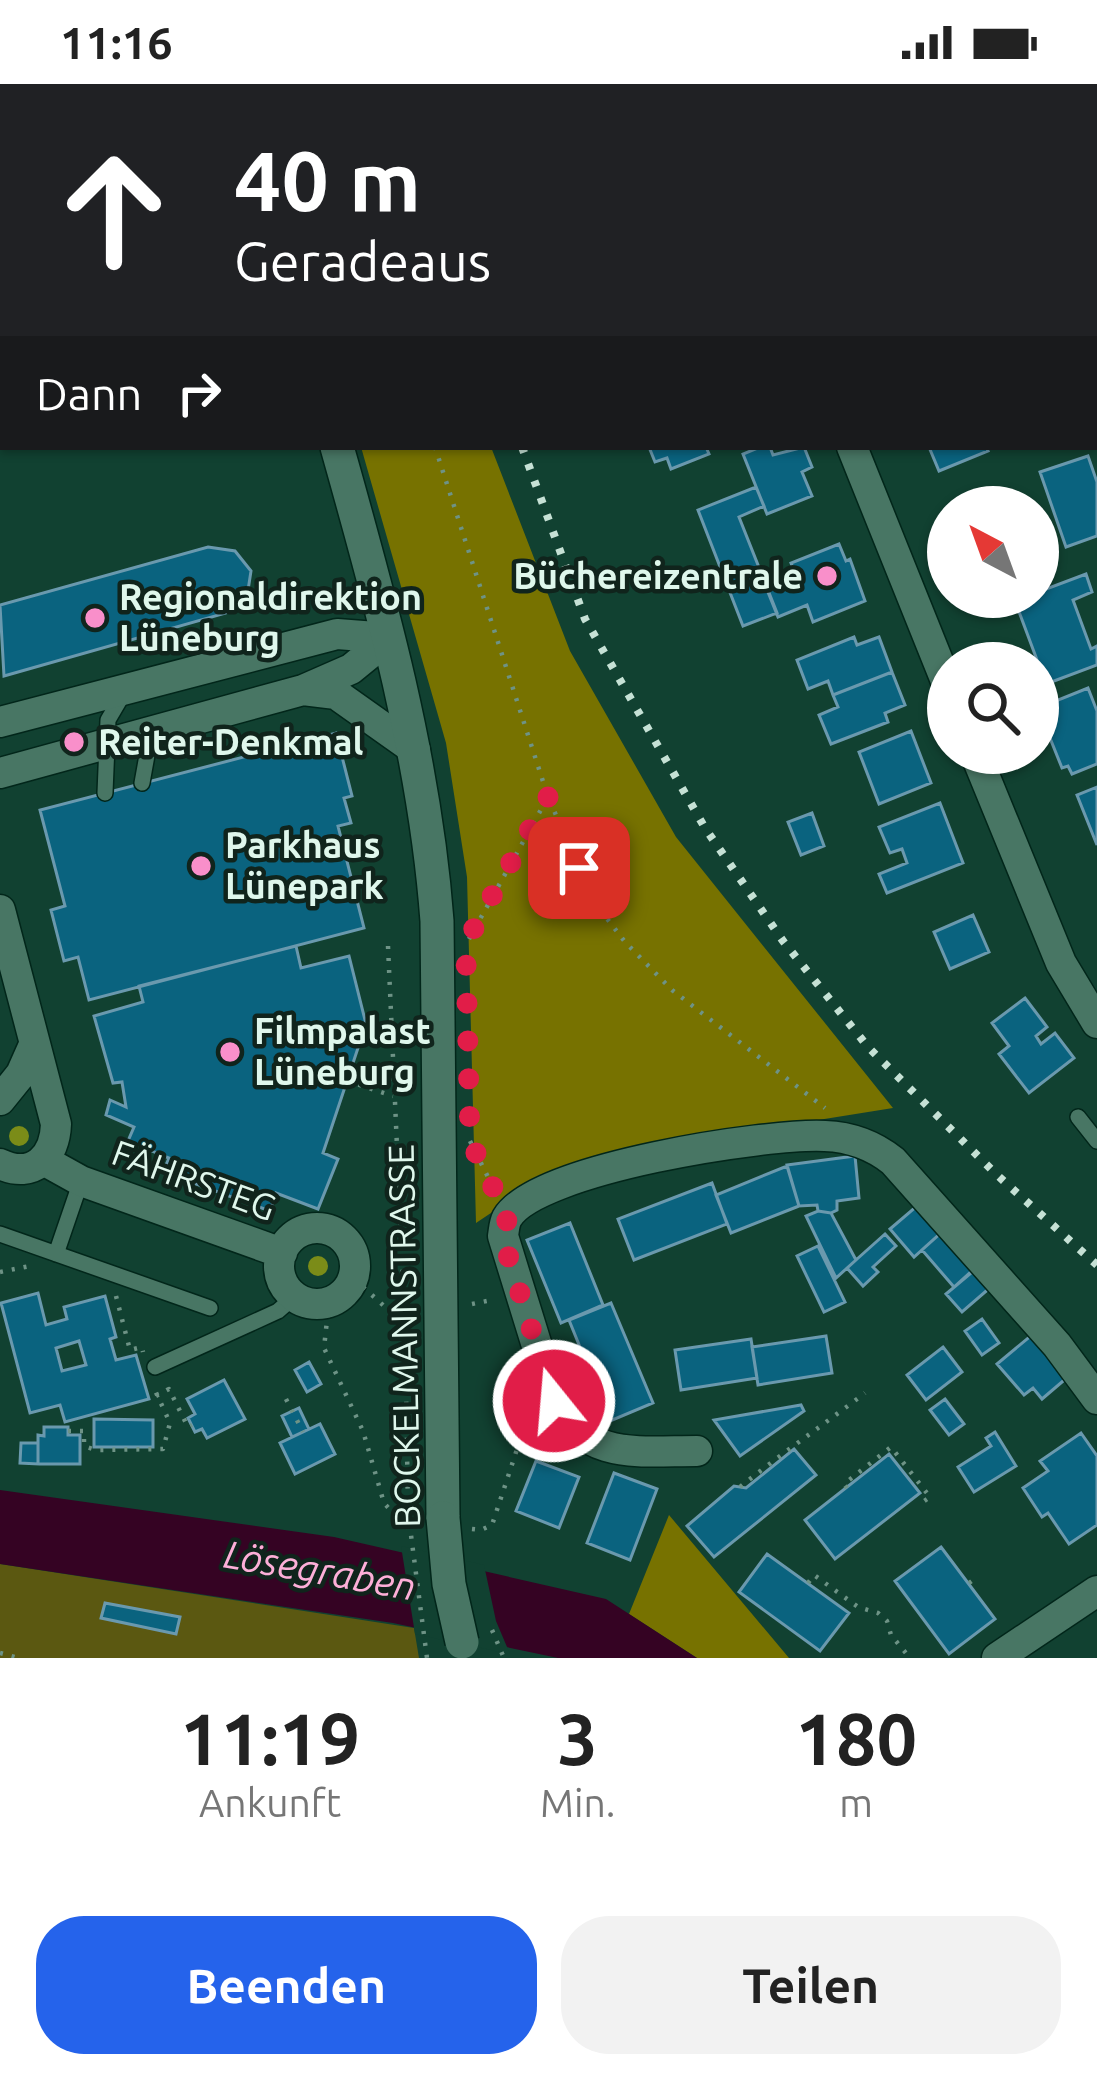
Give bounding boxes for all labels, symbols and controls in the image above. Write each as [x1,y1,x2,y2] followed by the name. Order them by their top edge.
[60,17,173,68] text: 11:16
[36,132,192,288] icon: ahead
[234,133,421,227] text: 40 m
[234,231,491,291] text: Geradeaus
[166,360,232,426] icon: right
[36,368,142,419] text: Dann
[927,486,1059,618] north arrow
[927,486,1059,774] map controls
[513,555,803,596] place label: Büchereizentrale
[814,563,840,589] marker: Büchereizentrale
[119,576,422,658] place label: Regionaldirektion Lüneburg
[82,605,108,631] marker: Regionaldirektion Lüneburg
[927,642,1059,774] button: search
[98,721,364,762] place label: Reiter-Denkmal
[61,729,87,755] marker: Reiter-Denkmal
[528,817,630,919] pin
[225,824,384,906] place label: Parkhaus Lünepark
[546,835,612,901] icon: arrive
[188,853,214,879] marker: Parkhaus Lünepark
[254,1010,431,1092] place label: Filmpalast Lüneburg
[217,1039,243,1065] marker: Filmpalast Lüneburg
[107,1131,281,1228] street label: FÄHRSTEG
[380,1144,427,1528] street label: BOCKELMANNSTRASSE
[491,1338,617,1464] position arrow
[221,1531,420,1608] water label: Lösegraben
[180,1698,360,1779] text: 11:19
[557,1698,598,1779] text: 3
[795,1698,917,1779] text: 180
[199,1781,341,1824] text: Ankunft
[540,1781,615,1824] text: Min.
[839,1781,873,1824] text: m
[36,1916,537,2054] button: Beenden
[561,1916,1061,2054] button: Teilen

